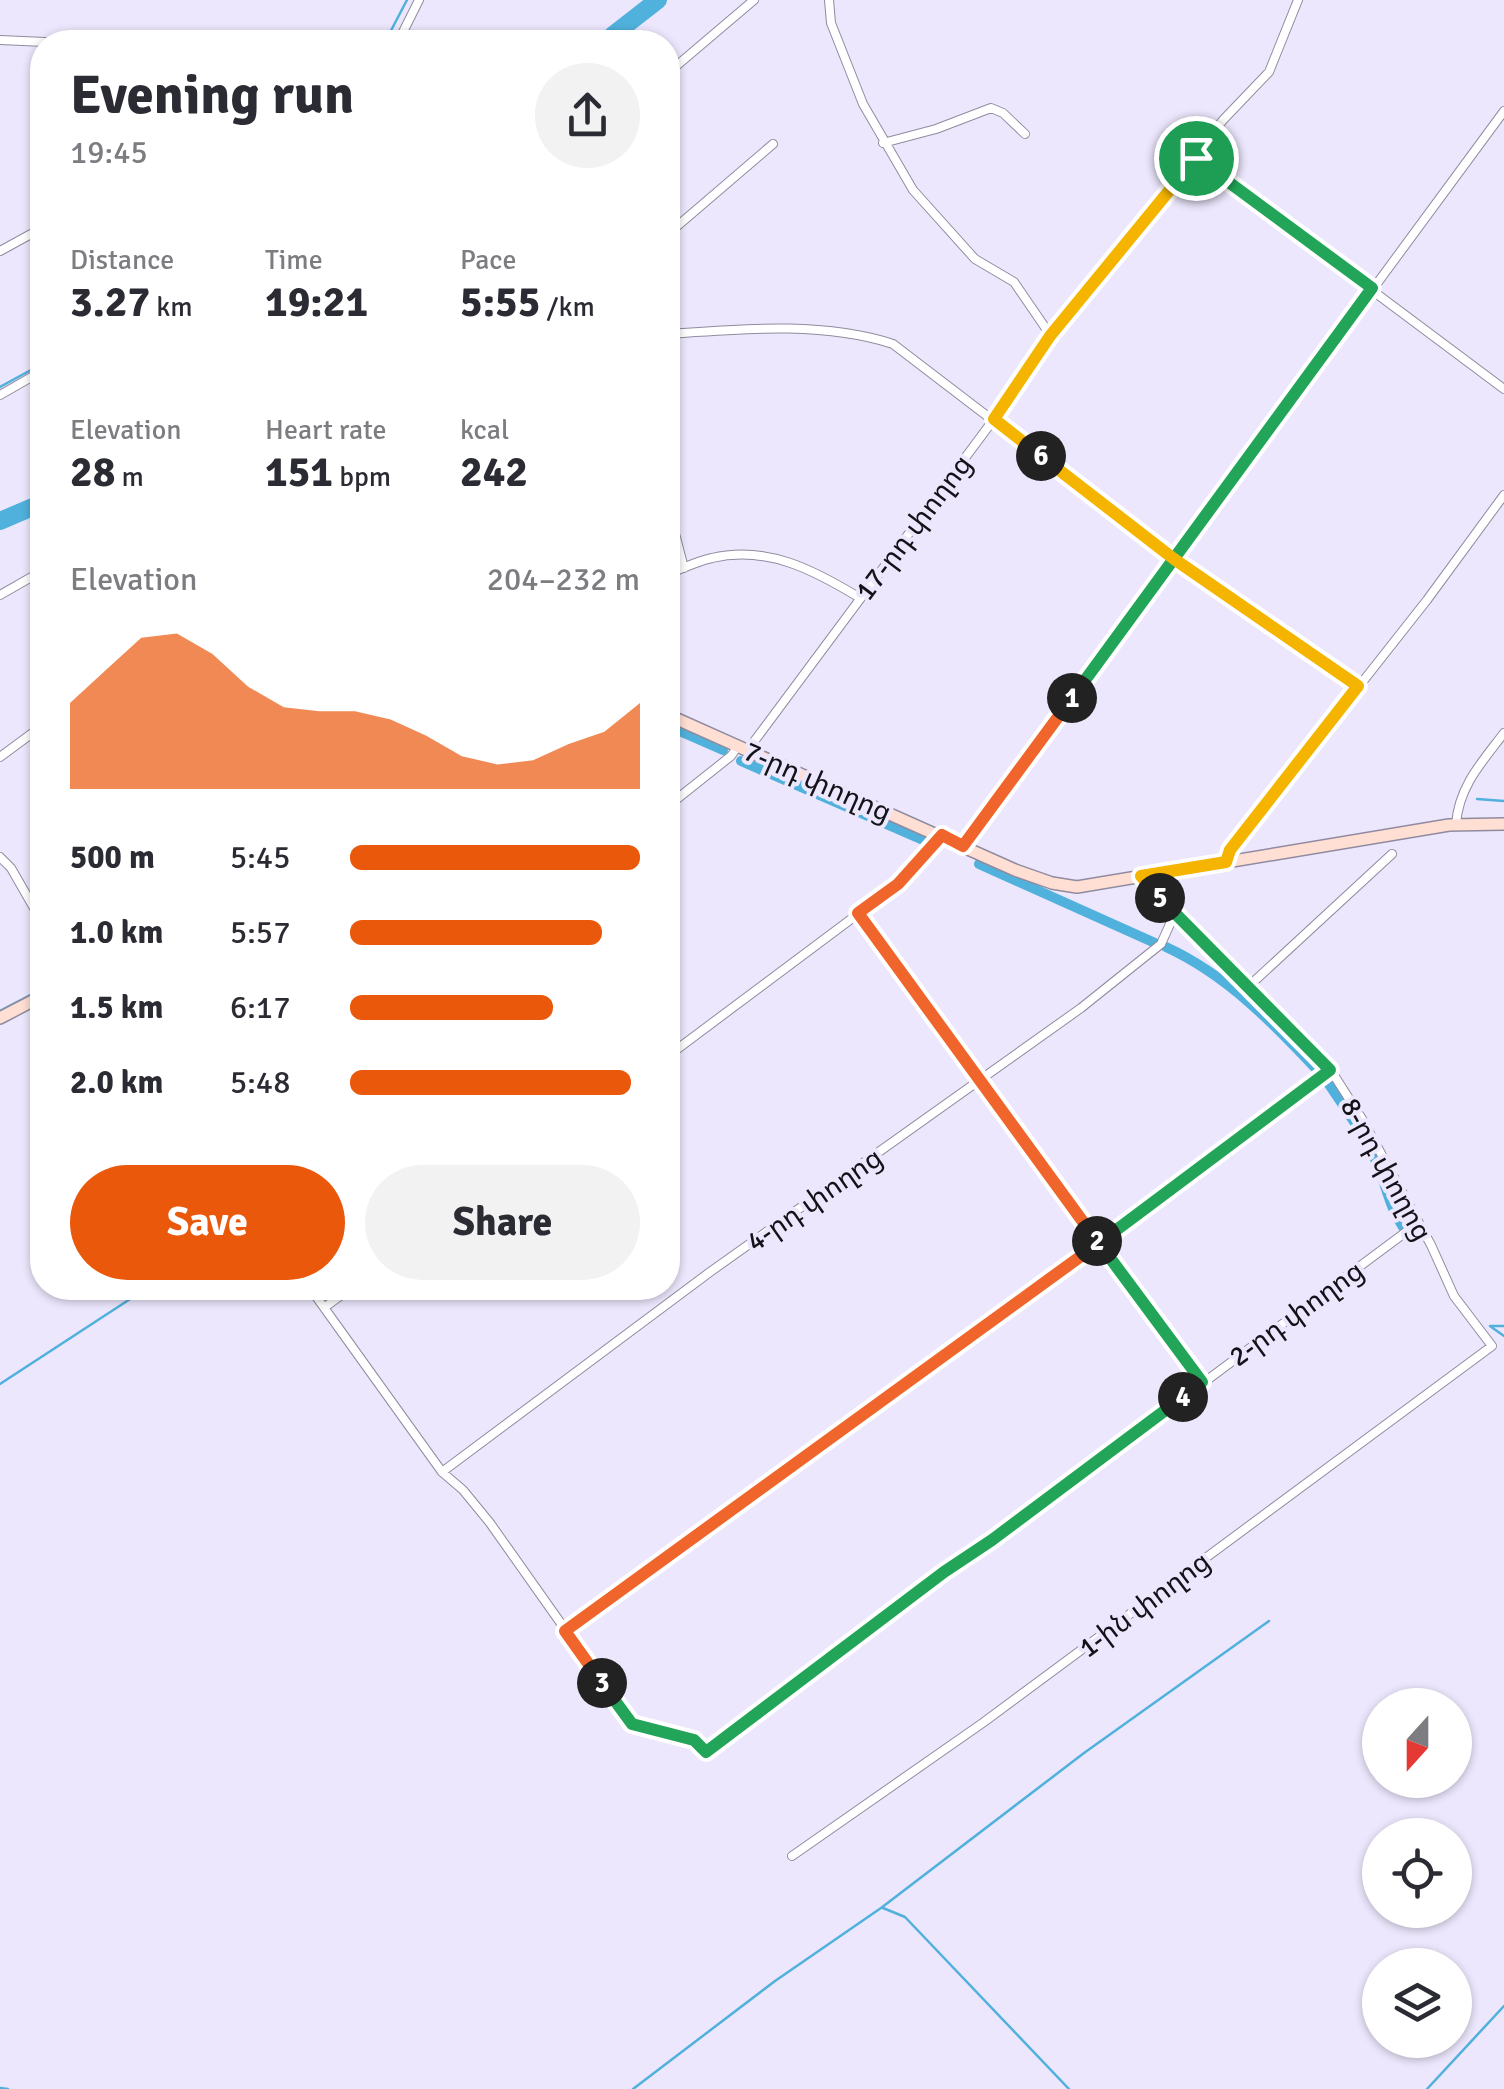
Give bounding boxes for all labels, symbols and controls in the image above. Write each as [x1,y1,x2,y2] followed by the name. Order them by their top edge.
[70,61,354,129] text: Evening run
[535,63,640,168] button: share
[1154,116,1239,201] pin
[1169,131,1224,186] icon: arrive
[70,133,148,172] text: 19:45
[70,243,174,277] text: Distance
[265,243,323,277] text: Time
[460,243,516,277] text: Pace
[70,277,150,328] text: 3.27
[265,277,368,328] text: 19:21
[460,277,540,328] text: 5:55
[150,290,193,324] text: km
[540,290,595,324] text: /km
[70,413,182,447] text: Elevation
[265,413,387,447] text: Heart rate
[460,413,509,447] text: kcal
[1016,431,1066,481] pin: 6
[1033,439,1049,473] text: 6
[70,447,115,498] text: 28
[265,447,333,498] text: 151
[460,447,528,498] text: 242
[848,448,979,607] street label: 17-րդ փողոց
[115,460,144,494] text: m
[333,460,391,494] text: bpm
[70,560,197,599] text: Elevation
[487,560,640,599] text: 204–232 m
[1047,673,1097,723] pin: 1
[1064,681,1080,715] text: 1
[738,734,897,830] street label: 7-րդ փողոց
[70,838,155,877] text: 500 m
[230,838,290,877] text: 5:45
[1135,873,1185,923] pin: 5
[1152,881,1168,915] text: 5
[70,913,163,952] text: 1.0 km
[230,913,290,952] text: 5:57
[70,988,163,1027] text: 1.5 km
[230,988,290,1027] text: 6:17
[70,1063,163,1102] text: 2.0 km
[230,1063,290,1102] text: 5:48
[1333,1092,1439,1247] street label: 8-րդ փողոց
[740,1141,889,1259] street label: 4-րդ փողոց
[70,1165,345,1280] button: Save
[365,1165,640,1280] button: Share
[1072,1216,1122,1266] pin: 2
[1089,1224,1105,1258] text: 2
[1223,1254,1371,1374] street label: 2-րդ փողոց
[1158,1372,1208,1422] pin: 4
[1175,1380,1191,1414] text: 4
[1072,1544,1217,1665] street label: 1-ին փողոց
[577,1658,627,1708] pin: 3
[594,1666,610,1700] text: 3
[1362,1688,1472,1798] north arrow
[1362,1688,1472,2058] map controls
[1362,1818,1472,1928] button: locate
[1362,1948,1472,2058] button: layers

